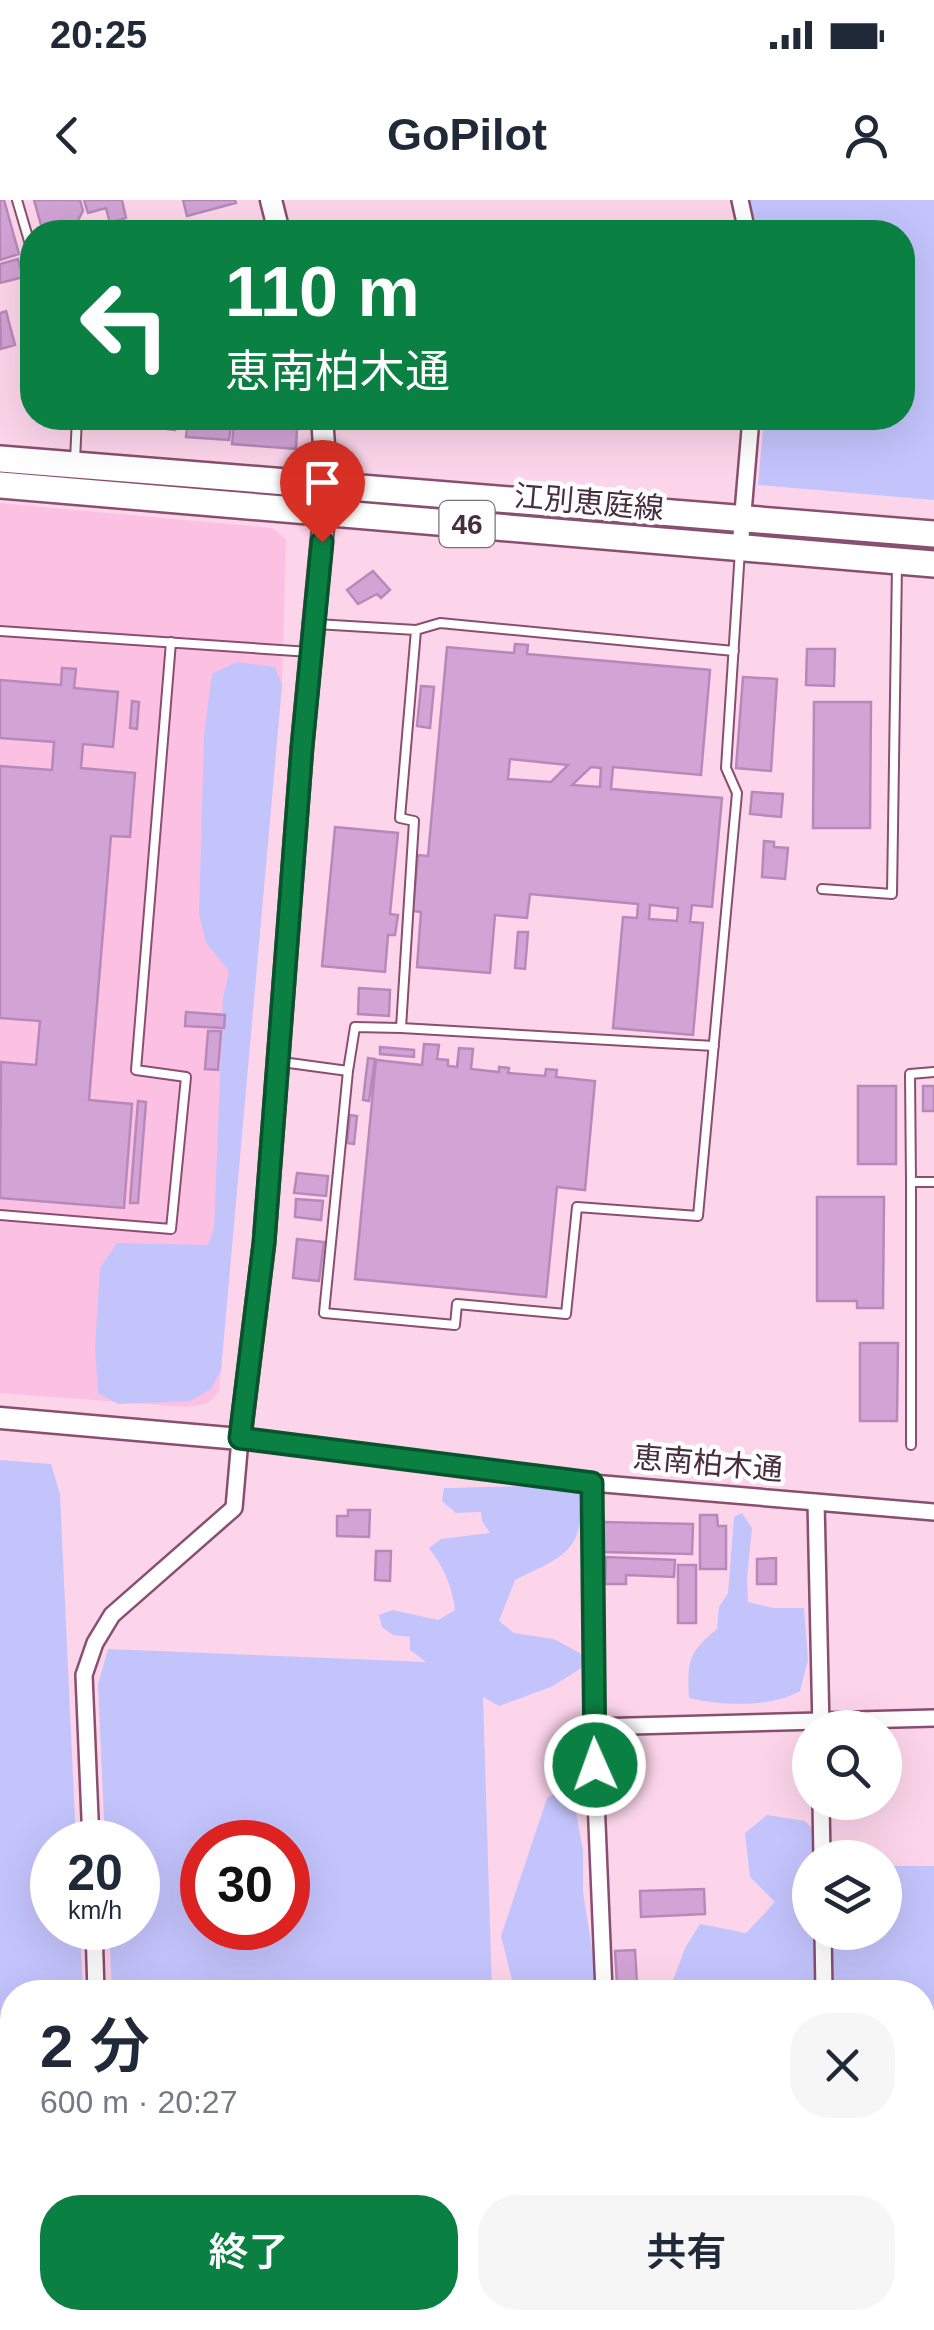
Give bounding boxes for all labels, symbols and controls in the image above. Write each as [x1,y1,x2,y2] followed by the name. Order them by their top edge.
[50,14,147,56] text: 20:25
[40,108,95,163] icon: back
[839,108,894,163] icon: person
[387,109,547,160] text: GoPilot
[225,253,420,331] text: 110 m
[60,260,190,390] icon: left
[225,346,450,397] text: 恵南柏木通
[280,440,365,543] pin
[295,455,350,510] icon: arrive
[513,479,665,525] street label: 江別恵庭線
[440,501,494,547] road number: 46
[632,1440,784,1486] street label: 恵南柏木通
[792,1710,902,1950] map controls
[792,1710,902,1820] button: search
[543,1713,647,1817] position arrow
[180,1820,310,1950] speed limit sign: 30
[792,1840,902,1950] button: layers
[67,1845,123,1901] text: 20
[68,1896,122,1924] text: km/h
[40,2013,150,2080] text: 2 分
[790,2013,895,2118] button: close
[40,2084,237,2120] text: 600 m · 20:27
[40,2195,458,2310] button: 終了
[478,2195,895,2310] button: 共有

